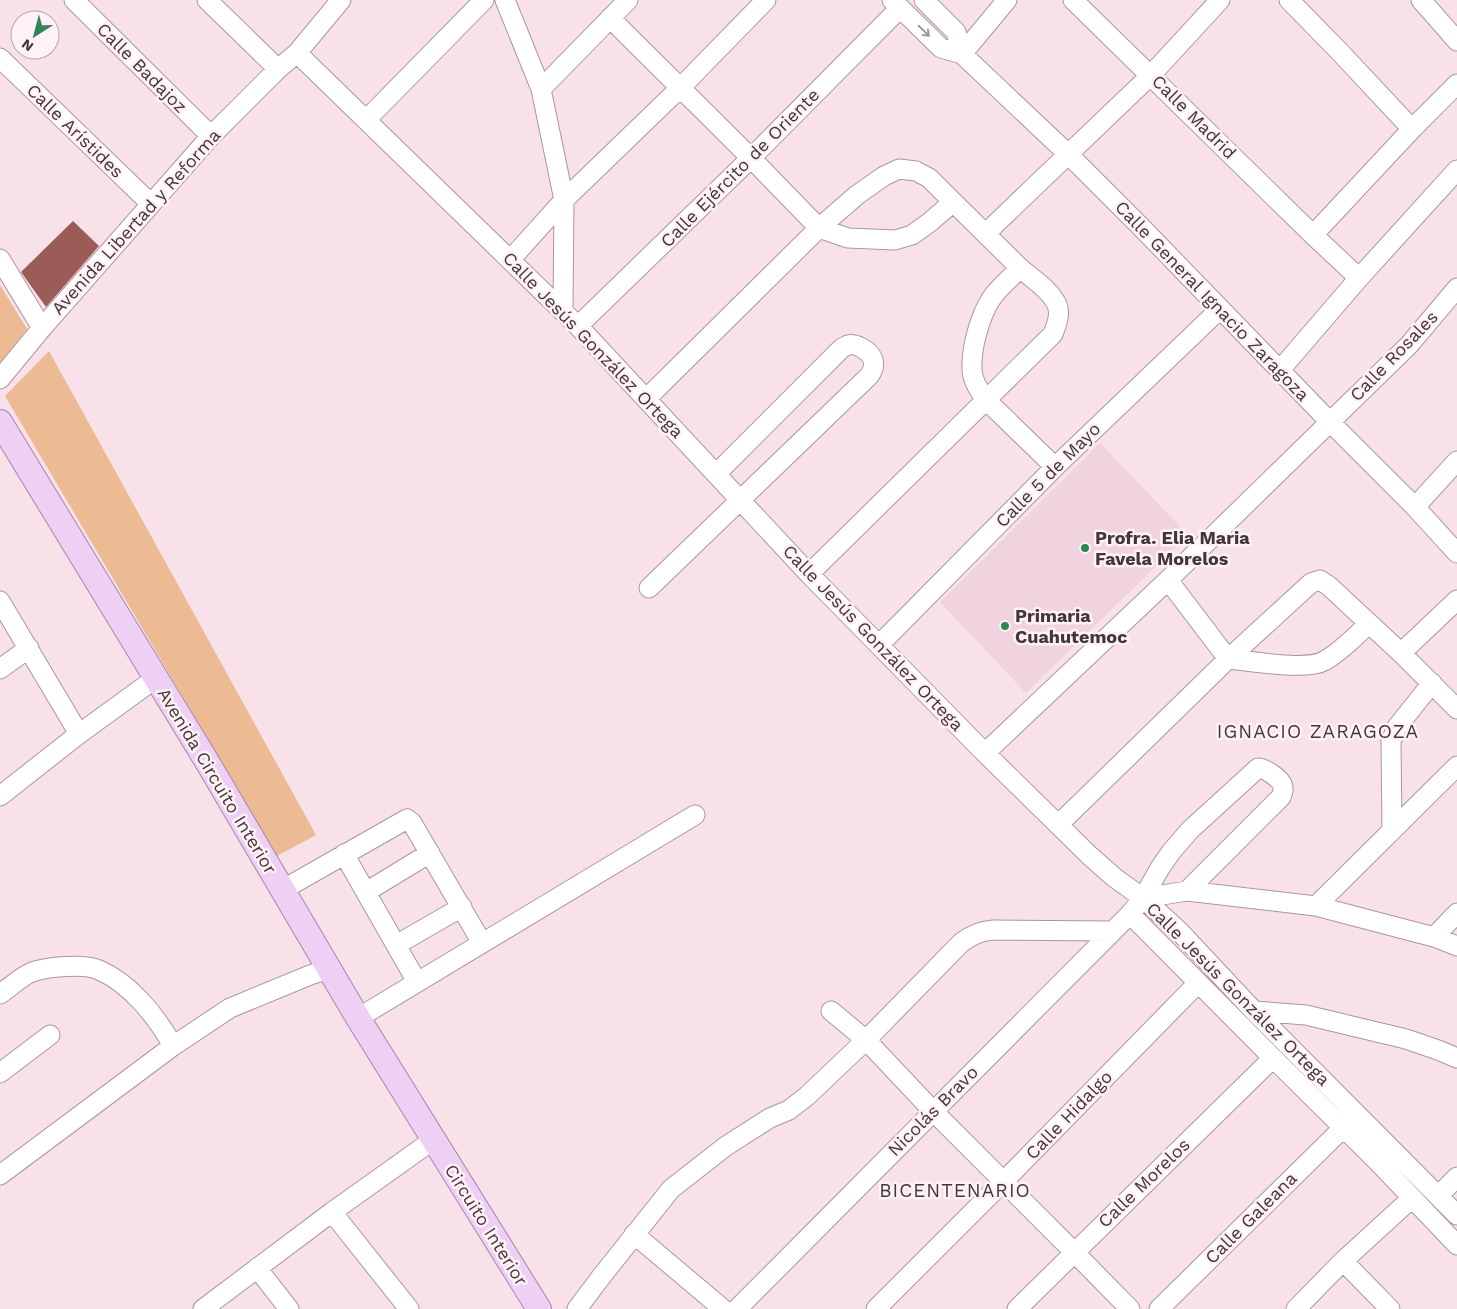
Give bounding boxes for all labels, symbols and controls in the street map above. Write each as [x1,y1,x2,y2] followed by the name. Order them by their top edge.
[10,10,60,60] north arrow
[93,18,192,117] street label: Calle Badajoz
[918,25,931,37] one-way arrow
[18,36,36,55] text: N
[1148,70,1241,163] street label: Calle Madrid
[23,79,128,182] street label: Calle Arístides
[656,84,823,251] street label: Calle Ejército de Oriente
[47,125,224,319] street label: Avenida Libertad y Reforma
[1111,196,1314,405] street label: Calle General Ignacio Zaragoza
[499,247,688,442] street label: Calle Jesús González Ortega
[1345,306,1442,405] street label: Calle Rosales
[991,418,1104,531] street label: Calle 5 de Mayo
[1095,527,1250,569] place label: Profra. Elia Maria Favela Morelos
[779,540,968,735] street label: Calle Jesús González Ortega
[1079,542,1091,554] marker: Profra. Elia Maria Favela Morelos
[1015,605,1127,647] place label: Primaria Cuahutemoc
[999,620,1011,632] marker: Primaria Cuahutemoc
[154,684,281,878] street label: Avenida Circuito Interior
[1217,720,1419,743] district label: IGNACIO ZARAGOZA
[1142,898,1334,1090] street label: Calle Jesús González Ortega
[883,1061,982,1160] street label: Nicolás Bravo
[1021,1066,1116,1163] street label: Calle Hidalgo
[1093,1134,1194,1232] street label: Calle Morelos
[441,1160,532,1289] street label: Circuito Interior
[1201,1168,1301,1268] street label: Calle Galeana
[879,1179,1031,1202] district label: BICENTENARIO

